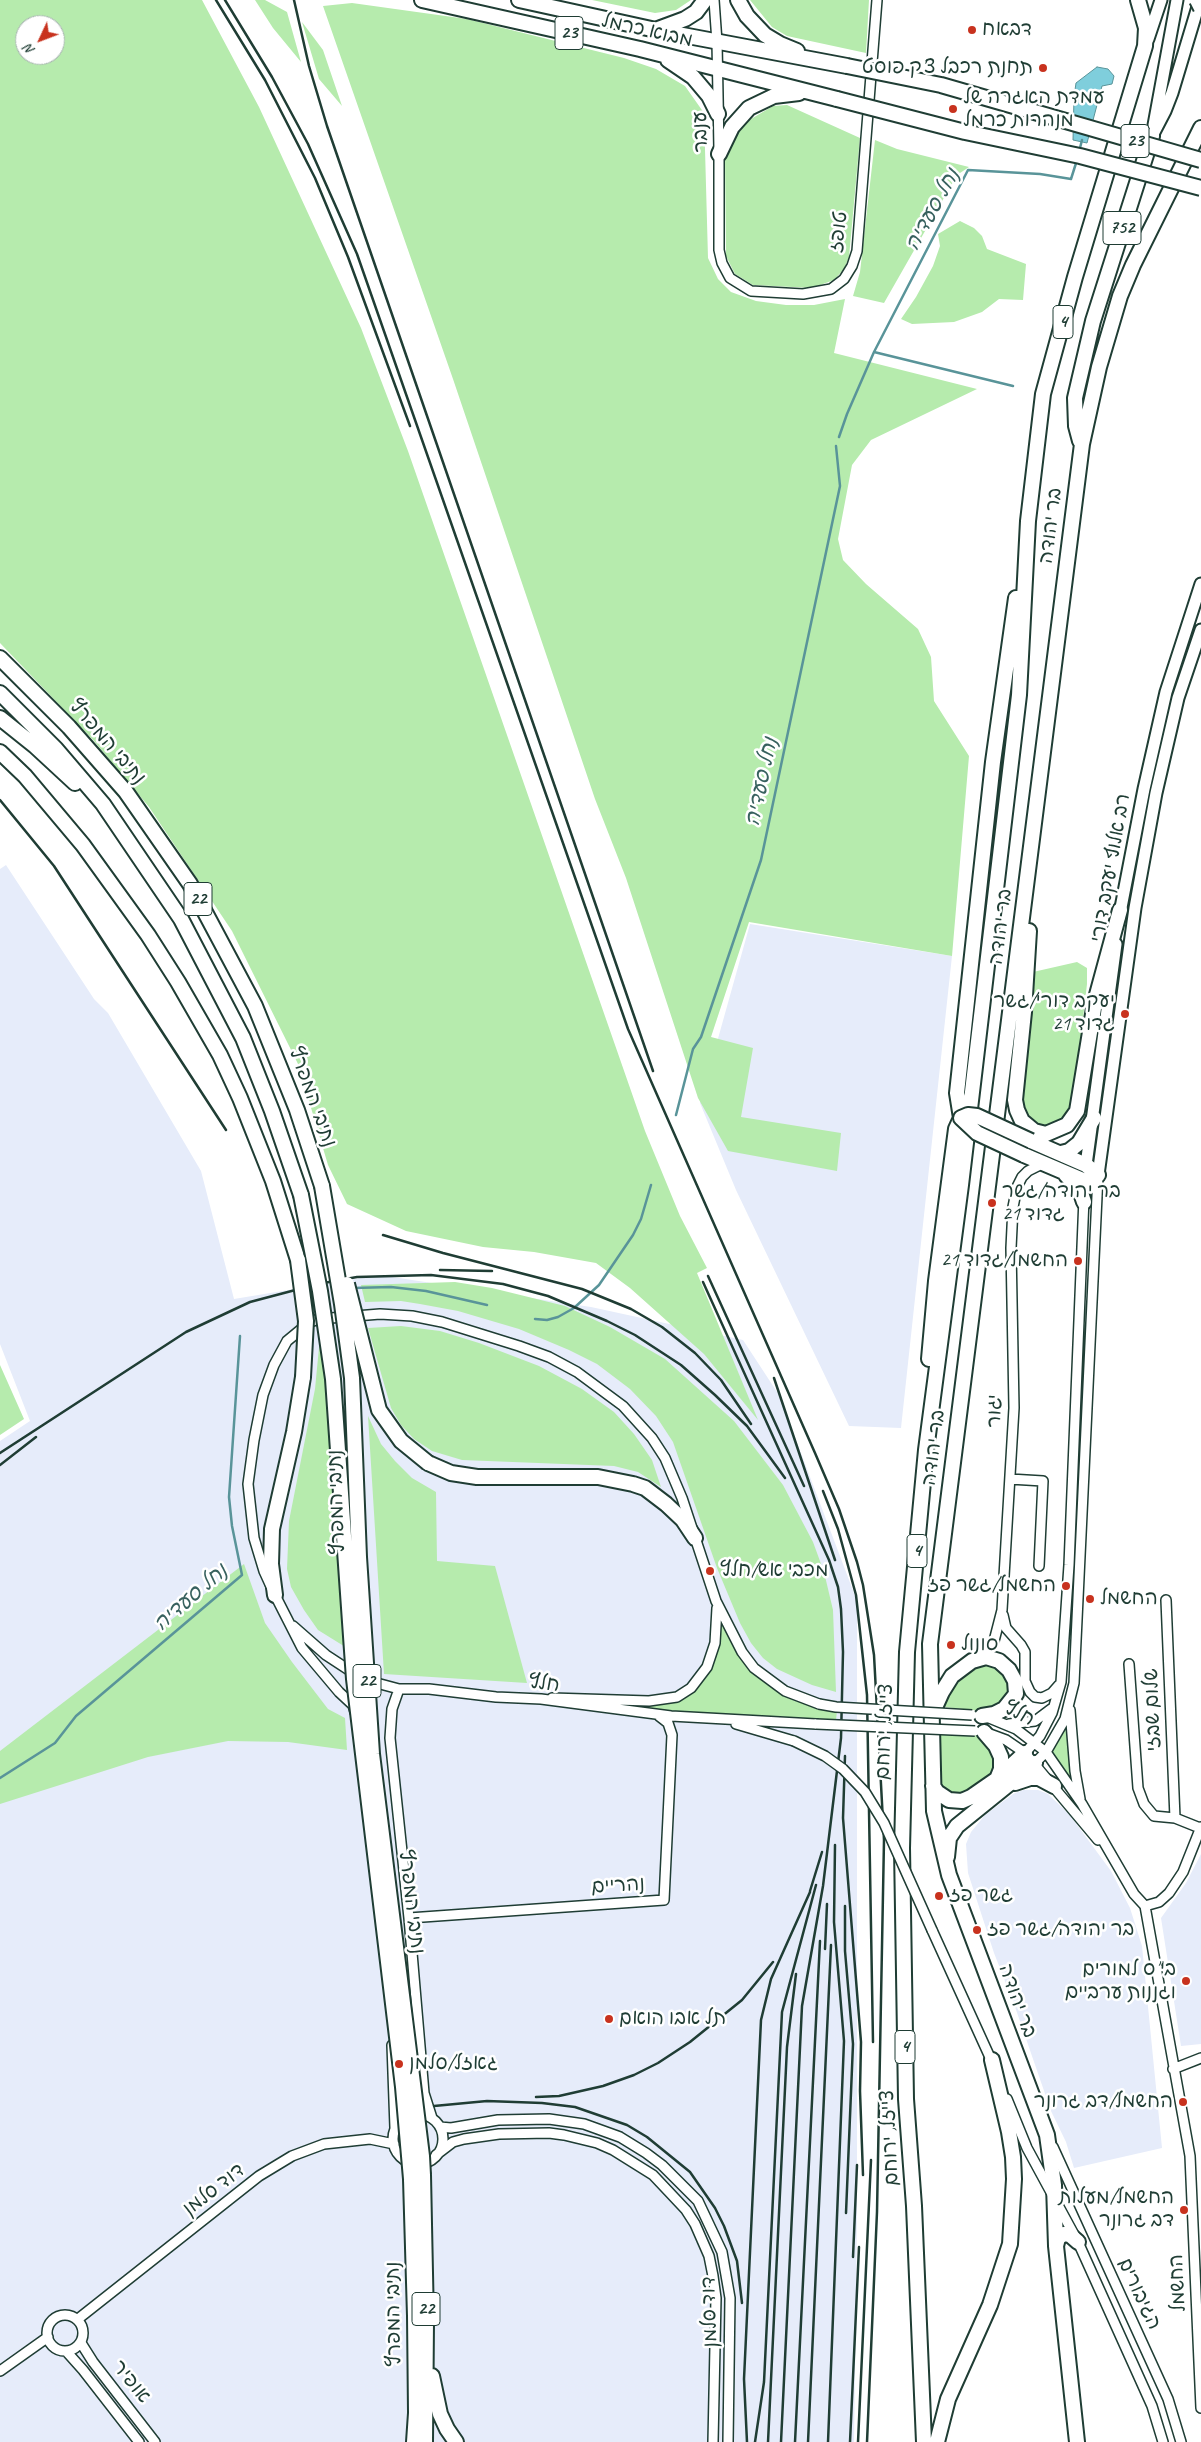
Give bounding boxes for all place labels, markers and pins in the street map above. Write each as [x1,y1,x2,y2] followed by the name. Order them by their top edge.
[982,18,1032,42] place label: דבאח
[966,24,978,36] marker: דבאח
[862,56,1033,80] place label: תחנת רכבל צ'ק פוסט
[1037,62,1049,74] marker: תחנת רכבל צ'ק פוסט
[963,86,1104,133] place label: עמדת האגרה של מנהרות כרמל
[947,103,959,115] marker: עמדת האגרה של מנהרות כרמל
[993,990,1115,1037] place label: יעקב דורי/גשר גדוד 21
[1119,1008,1131,1020] marker: יעקב דורי/גשר גדוד 21
[1002,1180,1121,1227] place label: בר יהודה/גשר גדוד 21
[986,1197,998,1209] marker: בר יהודה/גשר גדוד 21
[941,1249,1068,1273] place label: החשמל/גדוד 21
[1072,1255,1084,1267] marker: החשמל/גדוד 21
[720,1559,828,1583] place label: מכבי אש/חלץ
[704,1565,716,1577] marker: מכבי אש/חלץ
[928,1574,1056,1598] place label: החשמל/גשר פז
[1060,1580,1072,1592] marker: החשמל/גשר פז
[1100,1587,1158,1611] place label: החשמל
[1084,1593,1096,1605] marker: החשמל
[961,1633,998,1657] place label: סונול
[945,1639,957,1651] marker: סונול
[949,1884,1013,1908] place label: גשר פז
[933,1890,945,1902] marker: גשר פז
[987,1918,1134,1942] place label: בר יהודה/גשר פז
[971,1924,983,1936] marker: בר יהודה/גשר פז
[1065,1958,1176,2005] place label: בי"ס למורים וגננות ערביים
[1180,1975,1192,1987] marker: בי"ס למורים וגננות ערביים
[619,2007,726,2031] place label: תל אבו הואם
[603,2013,615,2025] marker: תל אבו הואם
[409,2052,498,2076] place label: גאזל/סלמן
[393,2058,405,2070] marker: גאזל/סלמן
[1034,2090,1173,2114] place label: החשמל/דב גרונר
[1177,2096,1189,2108] marker: החשמל/דב גרונר
[1058,2186,1174,2233] place label: החשמל/מעלות דב גרונר
[1178,2204,1190,2216] marker: החשמל/מעלות דב גרונר

